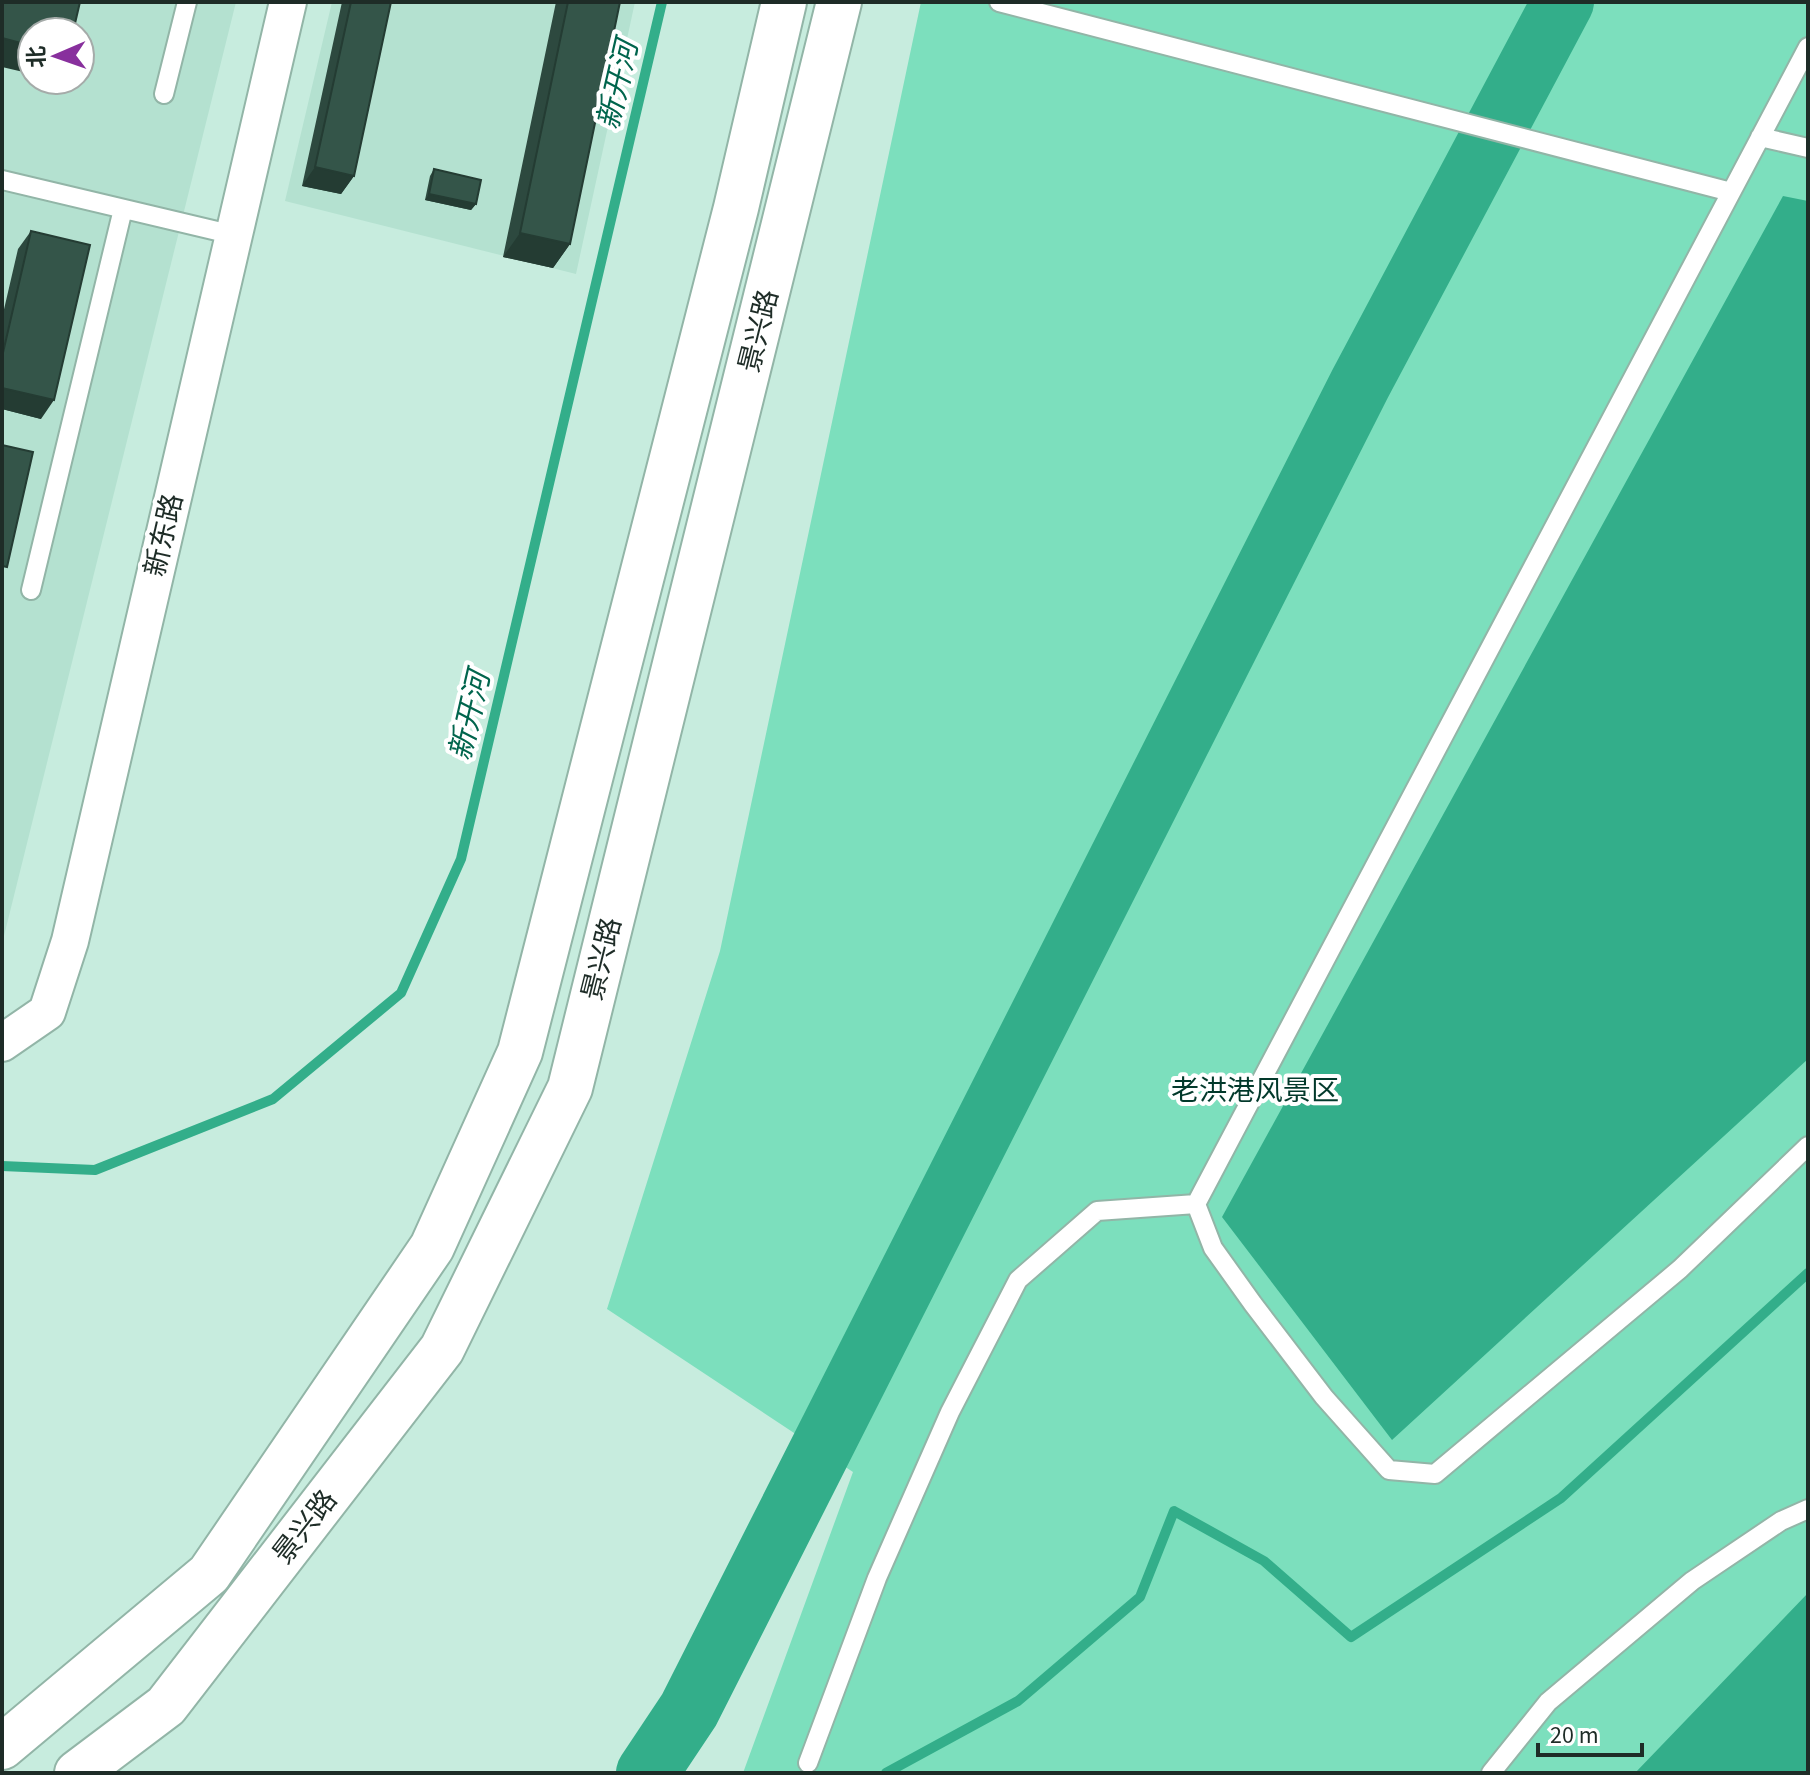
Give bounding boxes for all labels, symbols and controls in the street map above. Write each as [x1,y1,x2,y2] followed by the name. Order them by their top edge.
[16,16,96,96] north arrow
[587,31,650,134] water label: 新开河
[21,45,53,68] text: 北
[729,285,789,377] street label: 景兴路
[135,490,193,580] street label: 新东路
[439,662,502,765] water label: 新开河
[572,913,632,1005] street label: 景兴路
[1171,1071,1339,1111] park label: 老洪港风景区
[263,1482,347,1572] street label: 景兴路
[1538,1707,1642,1757] scale bar
[1550,1718,1599,1753] text: 20 m

